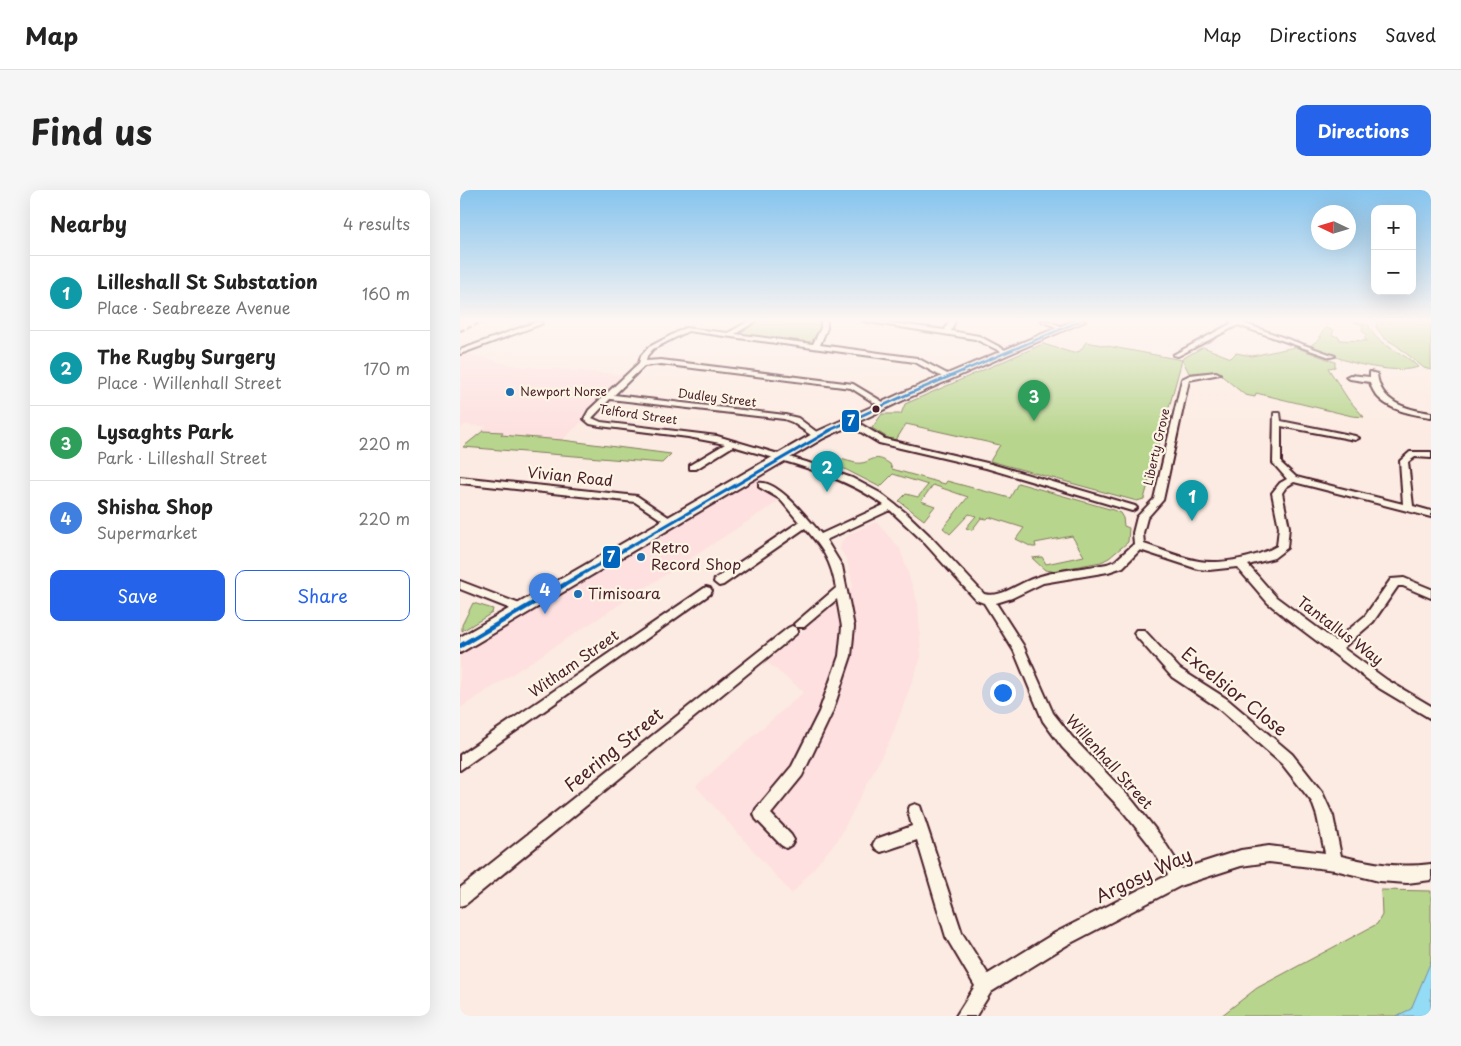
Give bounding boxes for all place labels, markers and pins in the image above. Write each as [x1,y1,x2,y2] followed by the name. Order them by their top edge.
[1018,380,1050,421] pin: 3
[520,382,607,400] place label: Newport Norse
[504,386,516,398] marker: Newport Norse
[871,404,881,414] unlabelled marker
[811,451,843,492] pin: 2
[1176,480,1208,521] pin: 1
[651,535,741,575] place label: Retro Record Shop
[635,551,647,563] marker: Retro Record Shop
[529,573,561,614] pin: 4
[588,581,661,604] place label: Timisoara
[572,588,584,600] marker: Timisoara

